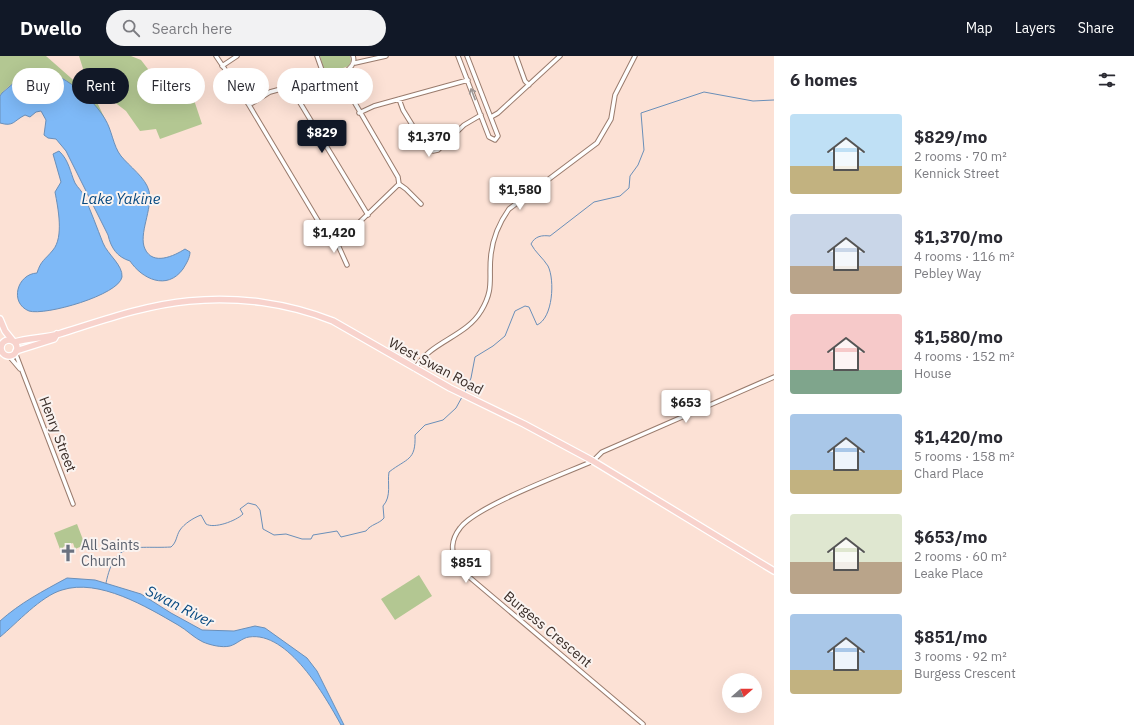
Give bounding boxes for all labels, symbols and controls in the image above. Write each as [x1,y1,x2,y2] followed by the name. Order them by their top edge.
[106,10,386,46] search box
[20,16,82,40] text: Dwello
[120,17,142,39] icon: search
[152,19,232,38] text: Search here
[966,19,993,37] text: Map
[1015,19,1056,37] text: Layers
[1078,19,1114,37] text: Share
[12,68,64,104] chip: Buy
[72,68,129,104] chip: Rent
[137,68,205,104] chip: Filters
[213,68,269,104] chip: New
[277,68,373,104] chip: Apartment
[790,69,857,91] text: 6 homes
[1096,69,1118,91] icon: filters
[468,89,476,101] one-way arrow
[298,120,346,154] pin: $829
[306,124,338,141] text: $829
[396,124,462,158] pin: $1,370
[914,126,987,148] text: $829/mo
[407,128,451,145] text: $1,370
[822,130,870,178] icon: home
[914,148,1007,165] text: 2 rooms · 70 m²
[914,165,999,182] text: Kennick Street
[487,177,553,211] pin: $1,580
[498,181,542,198] text: $1,580
[81,189,161,208] water label: Lake Yakine
[301,220,367,254] pin: $1,420
[312,224,356,241] text: $1,420
[914,226,1003,248] text: $1,370/mo
[822,230,870,278] icon: home
[914,248,1015,265] text: 4 rooms · 116 m²
[914,265,981,282] text: Pebley Way
[914,326,1003,348] text: $1,580/mo
[822,330,870,378] icon: home
[386,334,486,398] street label: West Swan Road
[914,348,1015,365] text: 4 rooms · 152 m²
[914,365,951,382] text: House
[662,390,710,424] pin: $653
[35,394,81,474] street label: Henry Street
[670,394,702,411] text: $653
[914,426,1003,448] text: $1,420/mo
[822,430,870,478] icon: home
[914,448,1015,465] text: 5 rooms · 158 m²
[914,465,984,482] text: Chard Place
[914,526,987,548] text: $653/mo
[822,530,870,578] icon: home
[81,536,140,570] place label: All Saints Church
[58,543,78,563] church icon: All Saints Church
[914,548,1007,565] text: 2 rooms · 60 m²
[442,550,490,584] pin: $851
[450,554,482,571] text: $851
[914,565,983,582] text: Leake Place
[143,581,218,631] water label: Swan River
[500,587,596,671] street label: Burgess Crescent
[914,626,987,648] text: $851/mo
[822,630,870,678] icon: home
[914,648,1007,665] text: 3 rooms · 92 m²
[914,665,1016,682] text: Burgess Crescent
[722,673,762,713] north arrow
[722,673,762,713] map controls

